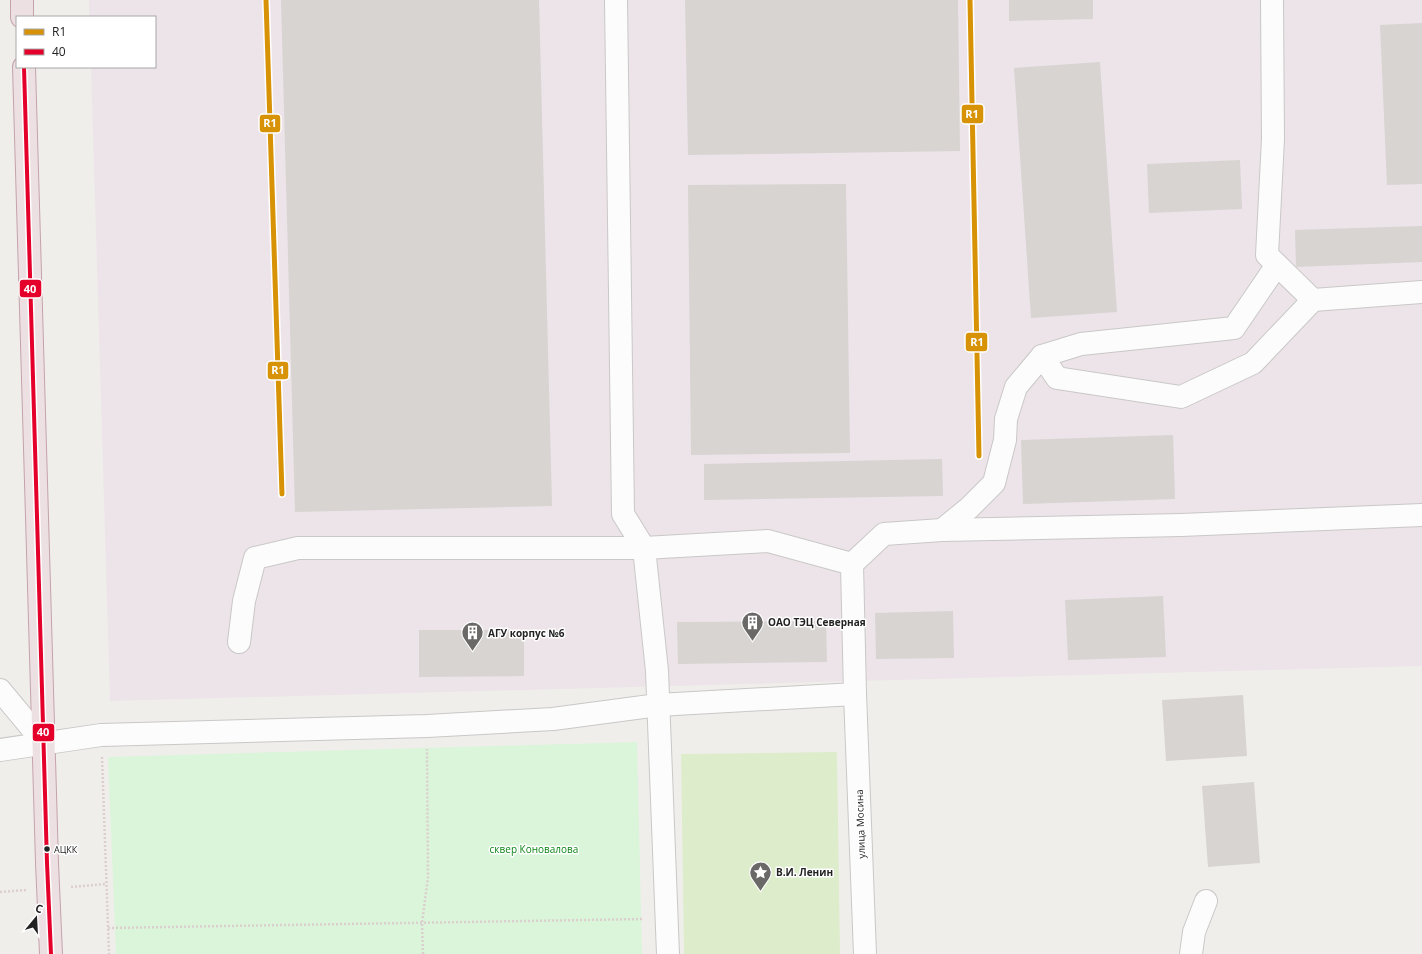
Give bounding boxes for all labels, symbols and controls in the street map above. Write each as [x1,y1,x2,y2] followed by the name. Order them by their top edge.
[16,16,156,68] legend
[52,23,66,40] text: R1
[52,43,66,60] text: 40
[961,104,984,124] line badge: R1
[965,106,979,121] text: R1
[259,114,281,133] line badge: R1
[263,115,277,130] text: R1
[19,279,42,298] line badge: 40
[24,281,36,296] text: 40
[965,332,988,352] line badge: R1
[970,334,984,349] text: R1
[267,361,289,380] line badge: R1
[271,362,285,377] text: R1
[739,609,765,642] building icon: ОАО ТЭЦ Северная
[768,615,866,629] place label: ОАО ТЭЦ Северная
[459,620,485,653] building icon: АГУ корпус №6
[488,626,565,640] place label: АГУ корпус №6
[32,723,55,742] line badge: 40
[37,724,49,739] text: 40
[852,789,868,859] street label: улица Мосина
[490,842,578,856] park label: сквер Коновалова
[54,843,78,856] place label: АЦКК
[42,844,52,854] marker: АЦКК
[747,859,773,892] place icon: В.И. Ленин
[776,865,833,879] place label: В.И. Ленин
[16,898,56,938] north arrow
[34,900,45,916] text: С

